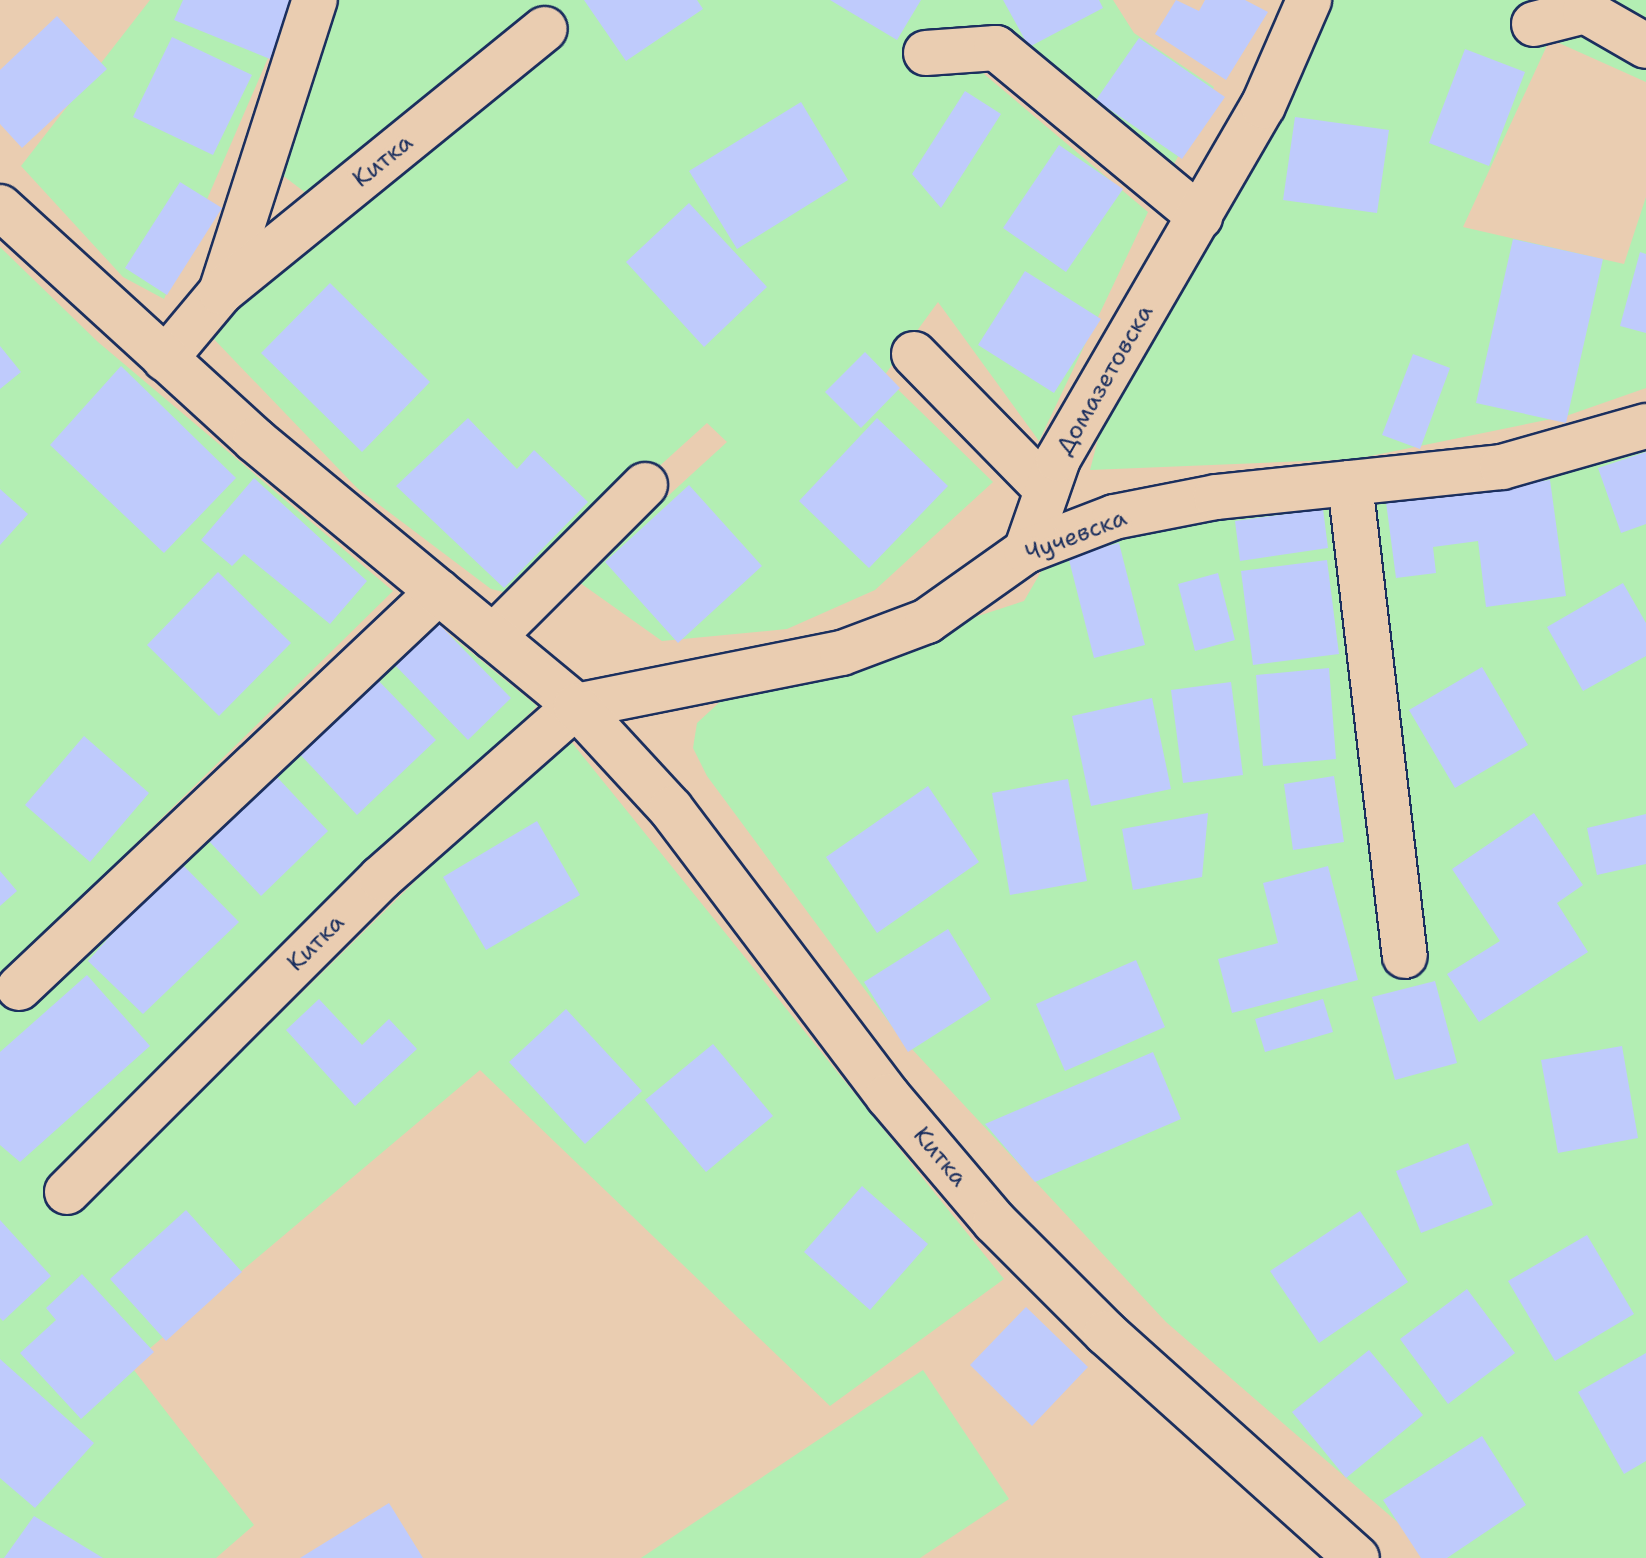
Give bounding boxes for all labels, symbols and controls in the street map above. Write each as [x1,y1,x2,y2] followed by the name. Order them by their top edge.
[347,128,419,194] street label: Китка
[1050,300,1160,460] street label: Домазетовска
[1021,504,1131,568] street label: Чучевска
[281,908,351,978] street label: Китка
[907,1121,973,1193] street label: Китка

